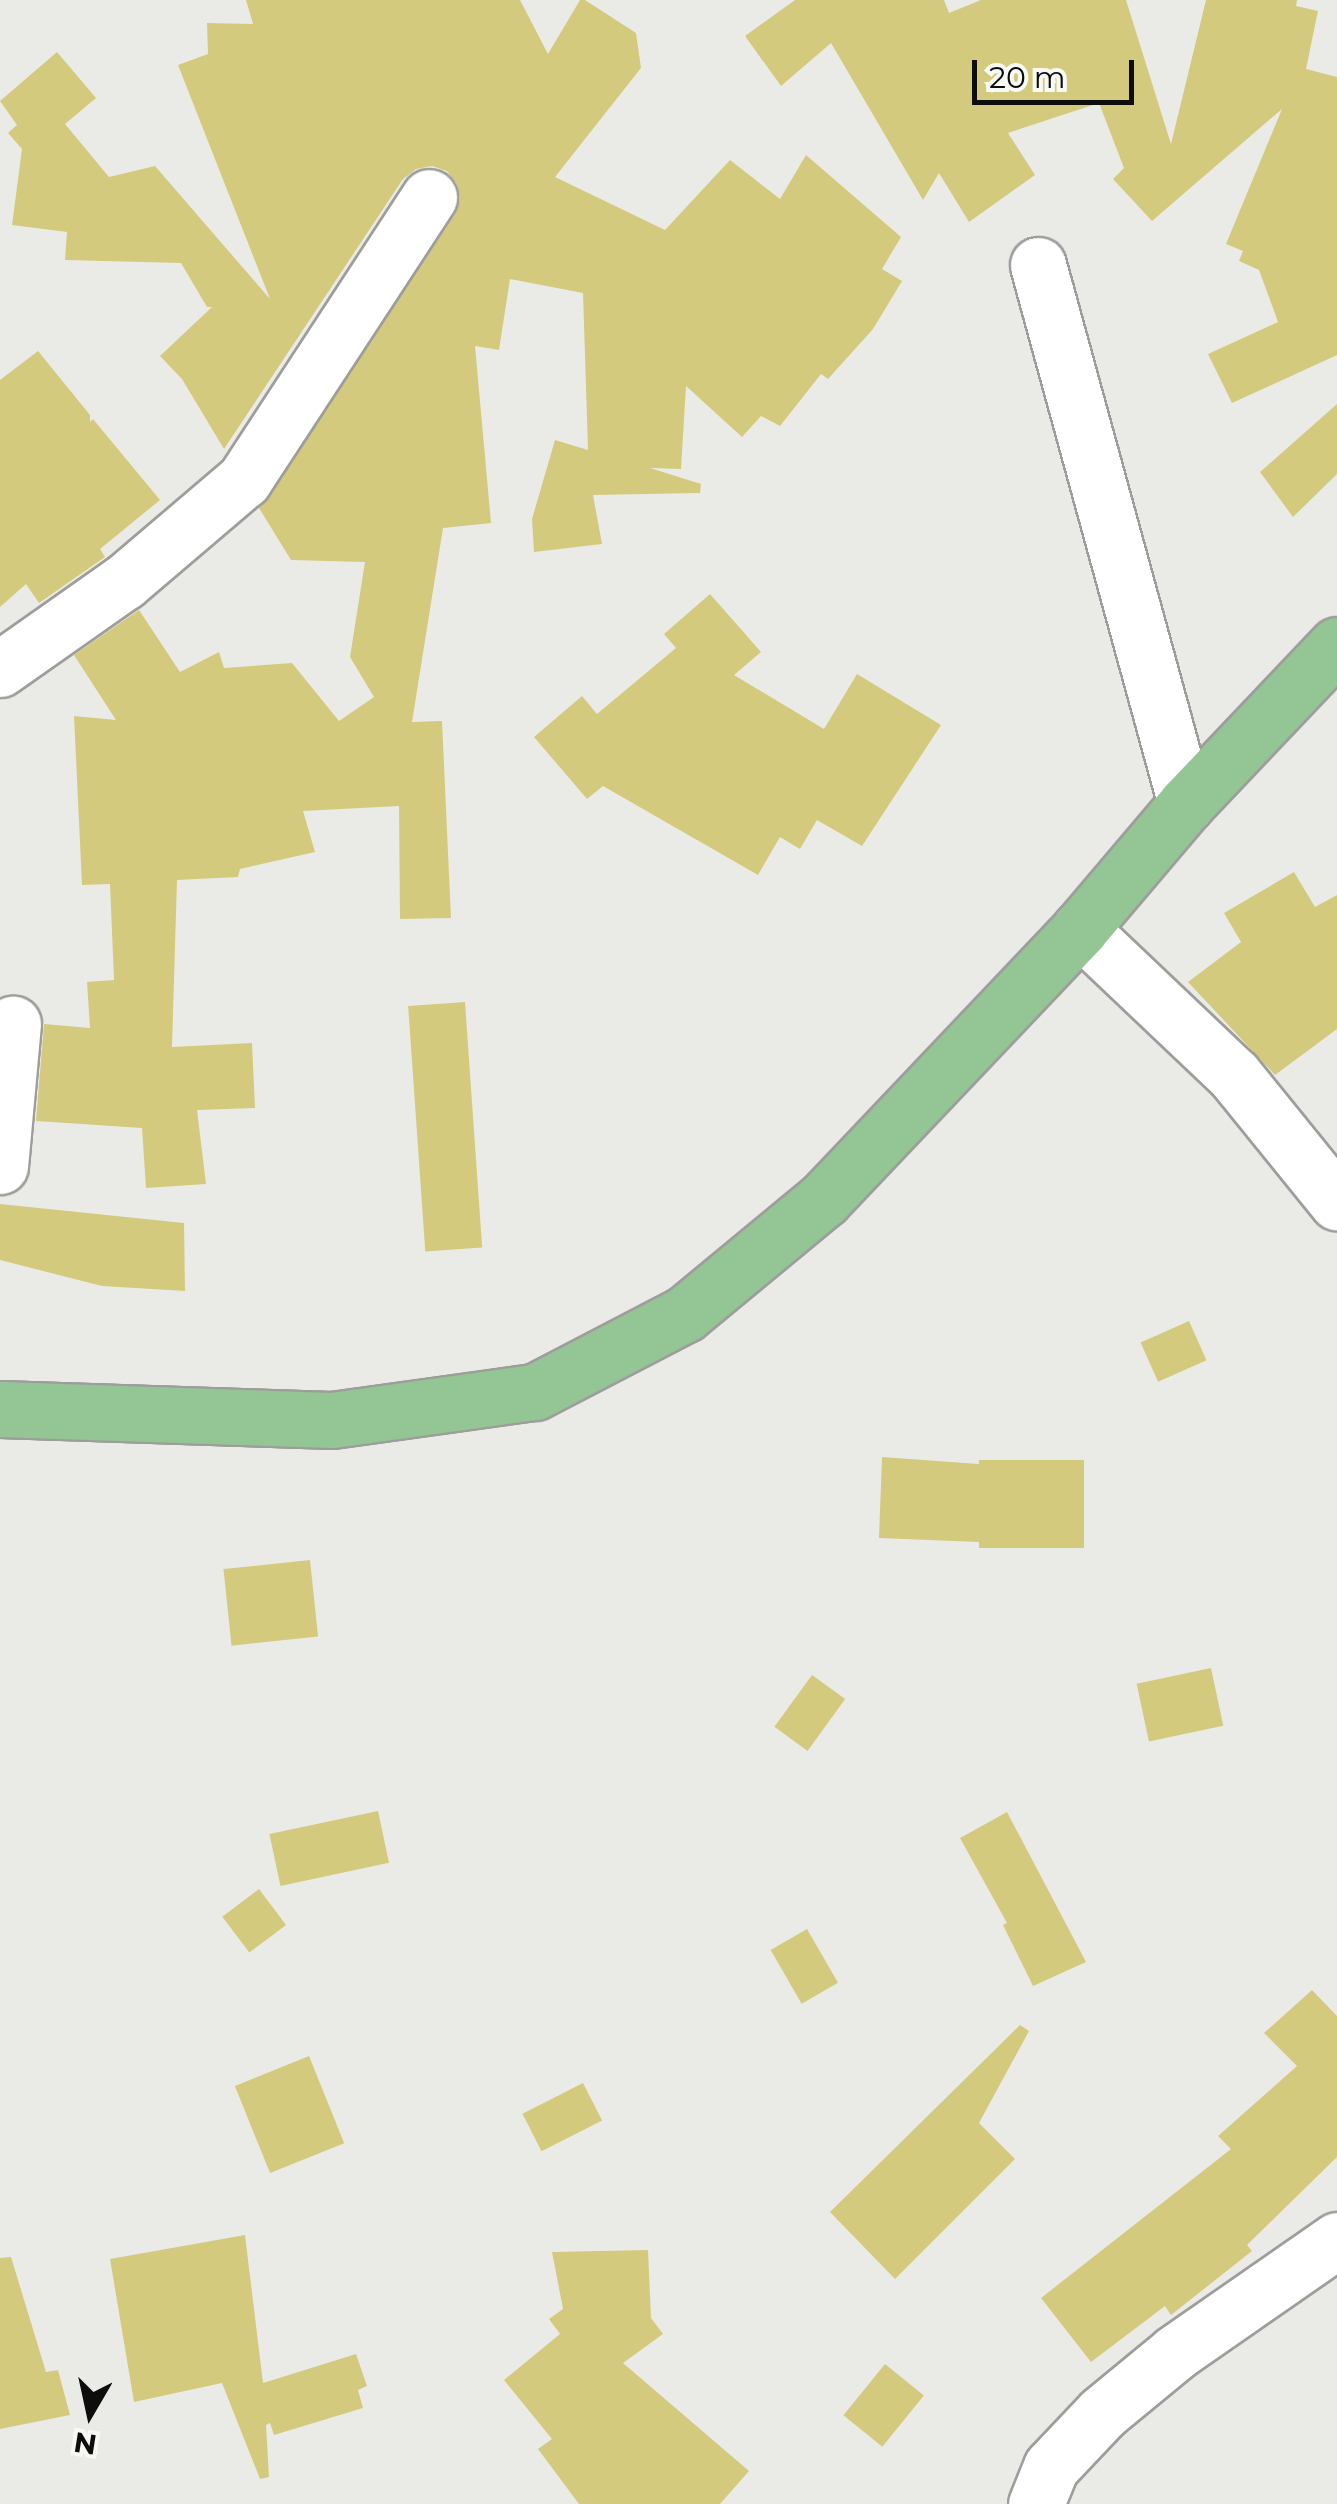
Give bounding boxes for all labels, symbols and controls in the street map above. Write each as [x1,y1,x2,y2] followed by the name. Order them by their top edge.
[977,40,1140,102] scale bar
[989,59,1066,96] text: 20 m
[40,2364,140,2464] north arrow
[71,2425,99,2462] text: N

